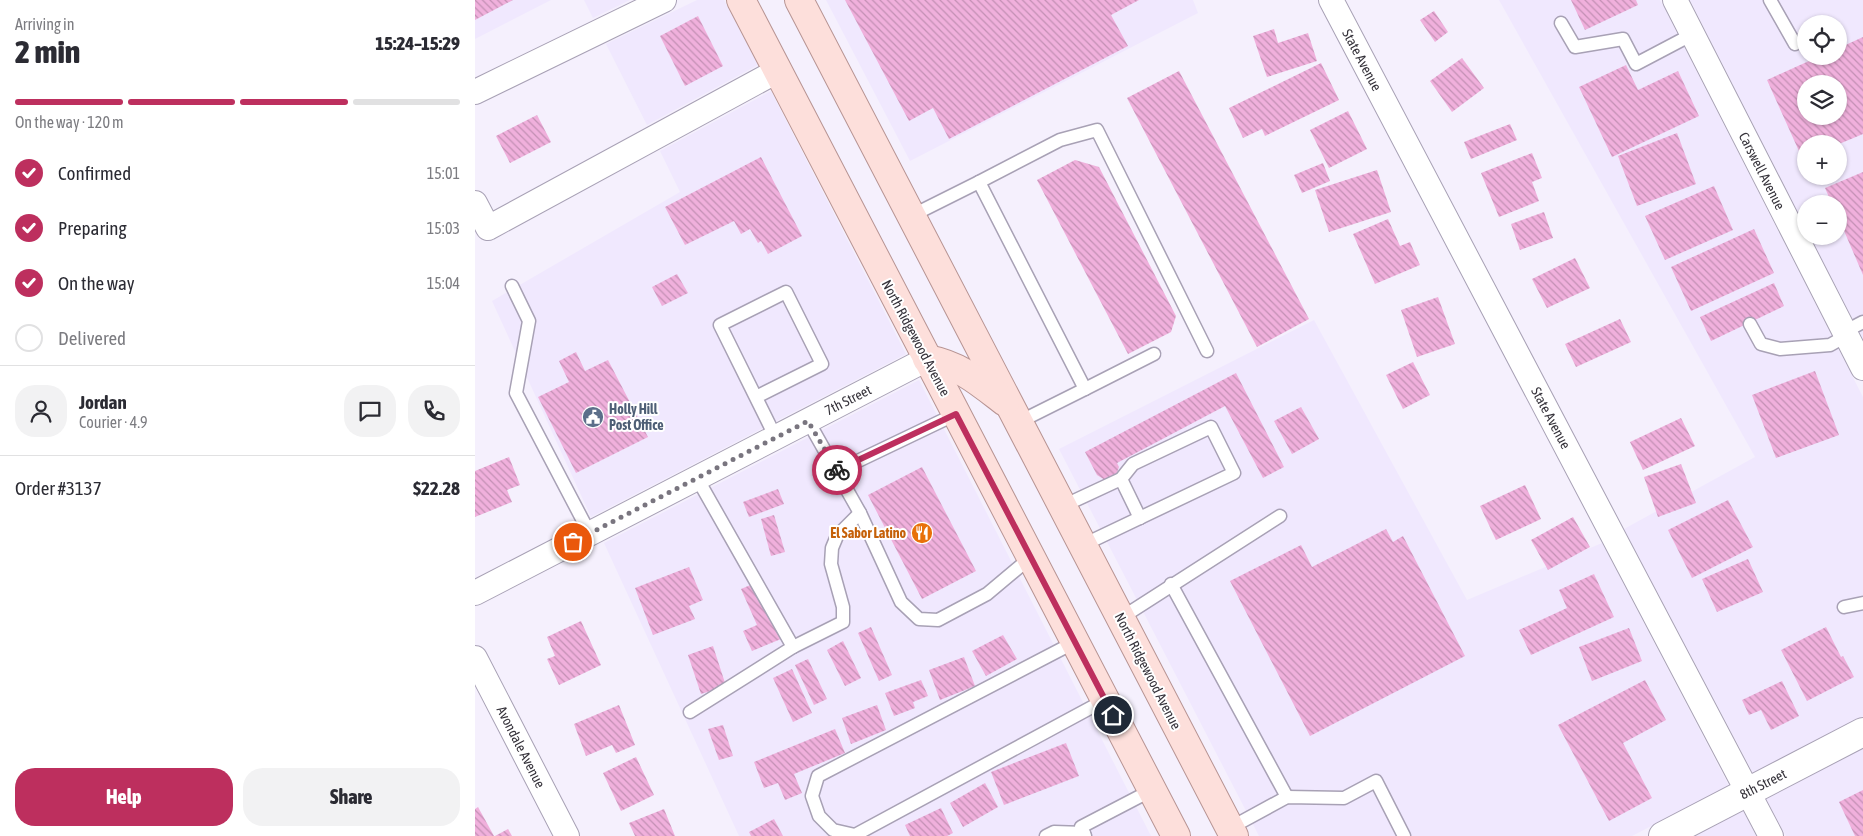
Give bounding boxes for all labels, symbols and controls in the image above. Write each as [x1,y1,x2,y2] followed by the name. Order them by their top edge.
[15,15,75,33] text: Arriving in
[1797,15,1847,245] map controls
[1797,15,1847,65] button: locate
[1339,27,1385,93] street label: State Avenue
[375,32,460,54] text: 15:24–15:29
[15,33,80,70] text: 2 min
[1797,75,1847,125] button: layers
[15,113,124,131] text: On the way · 120 m
[1736,130,1788,212] street label: Carswell Avenue
[1797,135,1847,185] button: +
[15,159,43,187] icon: check
[58,162,131,184] text: Confirmed
[427,164,460,182] text: 15:01
[1797,195,1847,245] button: −
[15,214,43,242] icon: check
[58,217,127,239] text: Preparing
[427,219,460,237] text: 15:03
[15,269,43,297] icon: check
[58,272,135,294] text: On the way
[427,274,460,292] text: 15:04
[879,277,953,399] street label: North Ridgewood Avenue
[58,327,126,349] text: Delivered
[822,382,874,418] street label: 7th Street
[15,385,67,437] button: person
[344,385,396,437] button: chat
[408,385,460,437] button: phone
[1528,385,1574,451] street label: State Avenue
[79,391,127,413] text: Jordan
[609,401,664,433] place label: Holly Hill Post Office
[581,405,605,429] public building icon: Holly Hill Post Office
[79,413,148,431] text: Courier · 4.9
[812,445,862,495] courier
[823,456,851,484] icon: bike
[15,477,102,499] text: Order #3137
[413,477,460,499] text: $22.28
[552,521,594,563] pin
[910,521,934,545] restaurant icon: El Sabor Latino
[830,525,906,541] place label: El Sabor Latino
[559,528,587,556] icon: bag
[1112,610,1184,732] street label: North Ridgewood Avenue
[1092,694,1134,736] pin
[1099,701,1127,729] icon: home
[494,703,548,791] street label: Avondale Avenue
[1737,766,1789,802] street label: 8th Street
[15,768,233,826] button: Help
[243,768,460,826] button: Share

